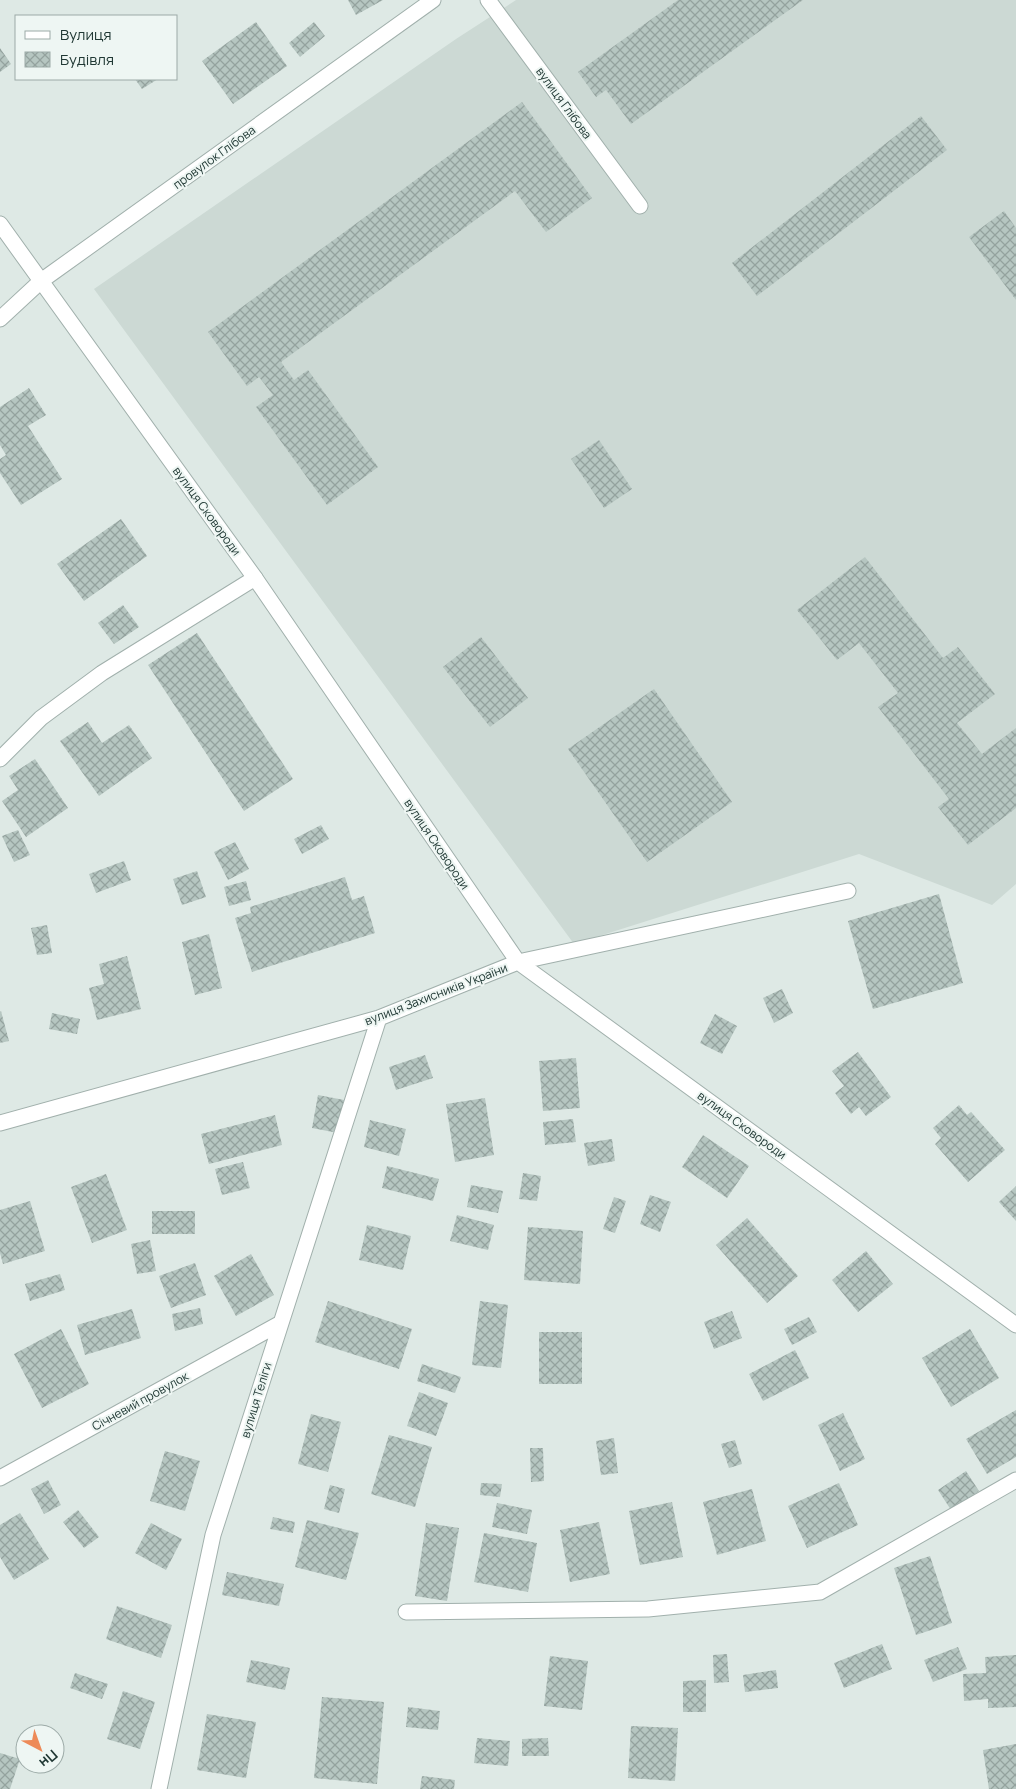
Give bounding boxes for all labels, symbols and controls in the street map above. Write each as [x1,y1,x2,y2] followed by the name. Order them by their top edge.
[15,15,178,80] legend
[60,24,112,45] text: Вулиця
[60,49,114,70] text: Будівля
[532,64,596,142] street label: вулиця Глібова
[169,121,259,193] street label: провулок Глібова
[169,463,245,559] street label: вулиця Сковороди
[400,795,474,893] street label: вулиця Сковороди
[362,959,510,1029] street label: вулиця Захисників України
[694,1087,790,1163] street label: вулиця Сковороди
[236,1360,276,1440] street label: вулиця Теліги
[89,1367,192,1435] street label: Січневий провулок
[15,1724,65,1774] north arrow
[36,1746,62,1773] text: Пн

